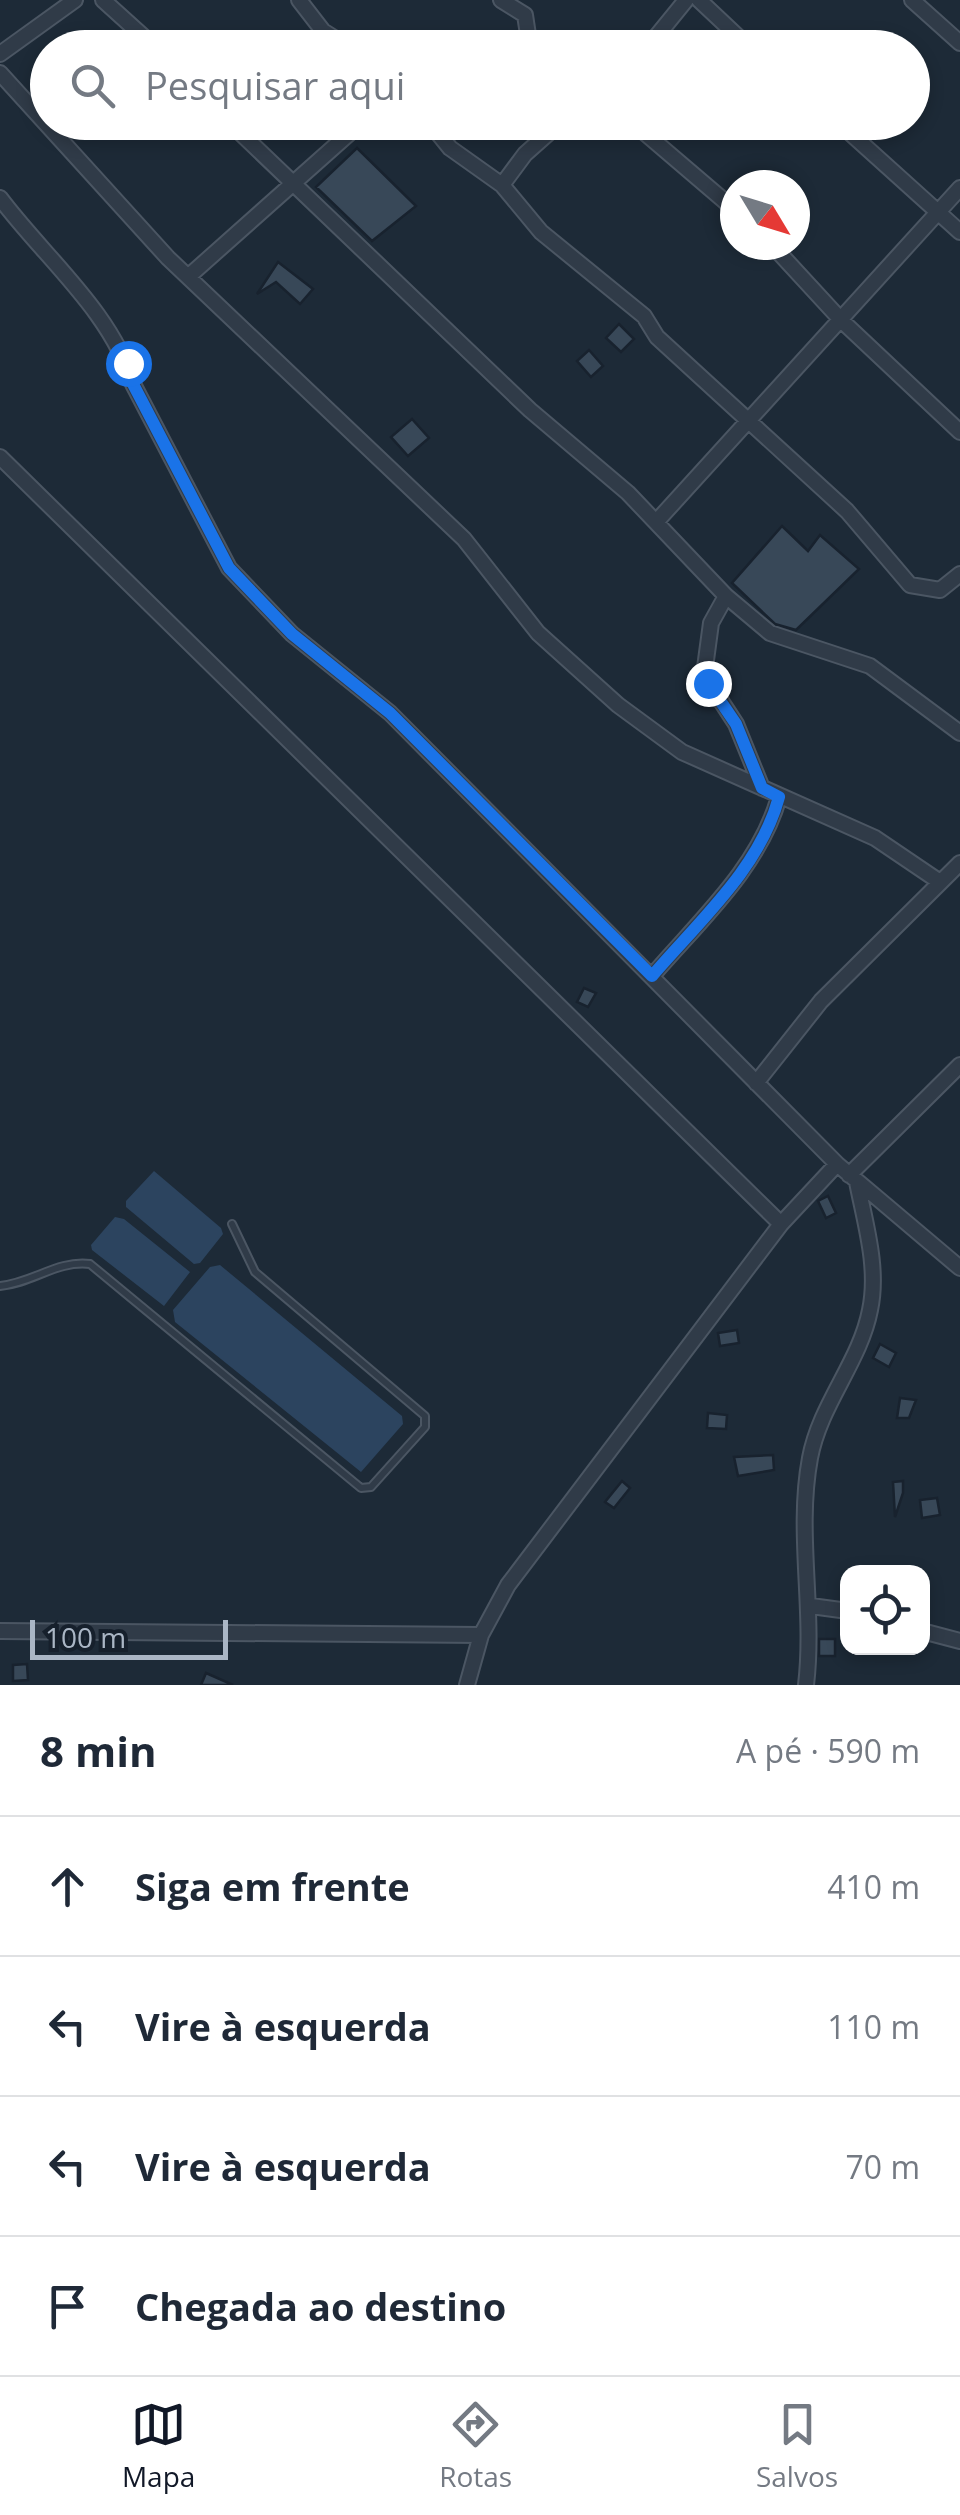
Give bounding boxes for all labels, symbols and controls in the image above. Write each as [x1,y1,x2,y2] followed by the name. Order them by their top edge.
[30,30,930,140] search box
[65,58,120,113] icon: search
[145,59,405,111] text: Pesquisar aqui
[720,170,810,260] north arrow
[106,341,152,387] route start
[686,661,732,707] route end
[840,1565,930,1655] map controls
[840,1565,930,1655] button: locate
[30,1615,228,1660] scale bar
[45,1618,126,1656] text: 100 m
[40,1722,157,1779] text: 8 min
[736,1729,920,1772] text: A pé · 590 m
[40,1859,95,1914] icon: ahead
[135,1860,410,1912] text: Siga em frente
[827,1865,920,1908] text: 410 m
[40,1999,95,2054] icon: left
[135,2000,431,2052] text: Vire à esquerda
[827,2005,920,2048] text: 110 m
[40,2139,95,2194] icon: left
[135,2140,431,2192] text: Vire à esquerda
[845,2145,920,2188] text: 70 m
[40,2279,95,2334] icon: arrive
[135,2280,506,2332] text: Chegada ao destino
[122,2397,195,2495] tab: Mapa
[439,2397,512,2495] tab: Rotas
[756,2397,838,2495] tab: Salvos

